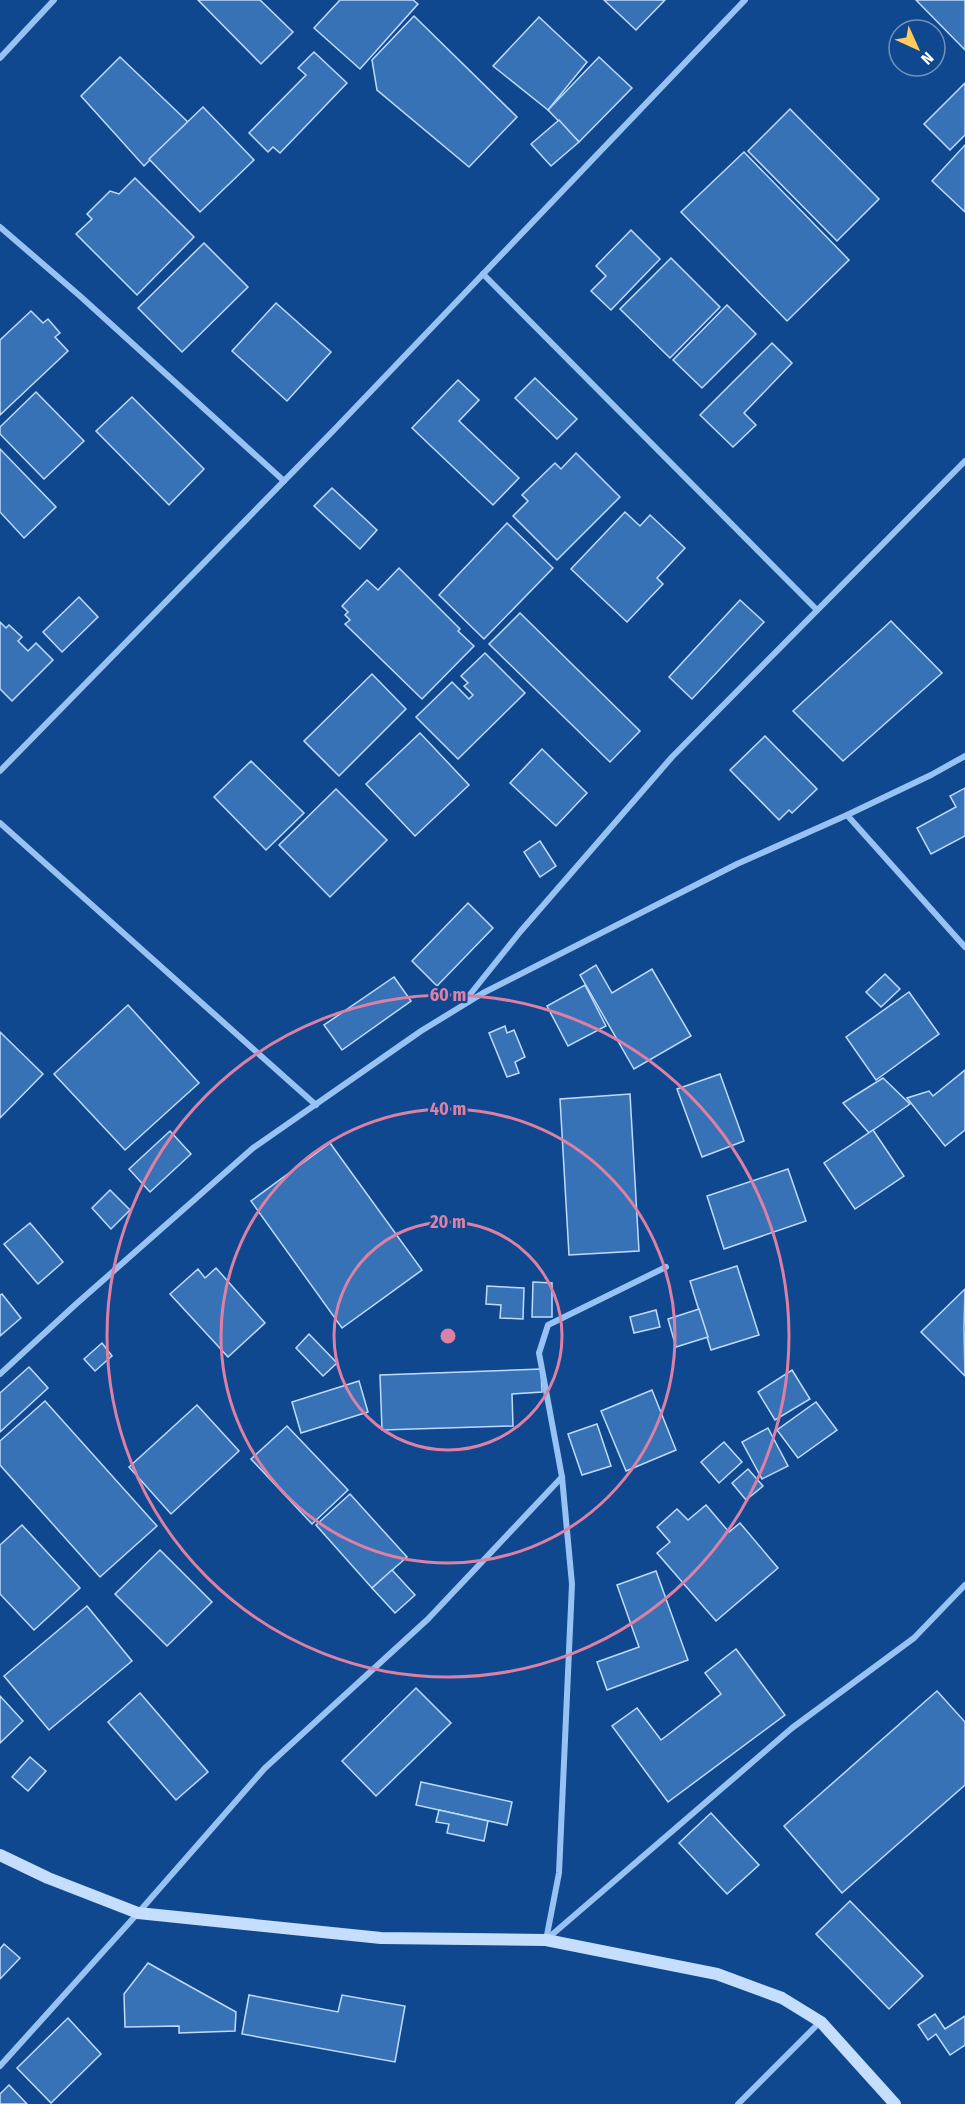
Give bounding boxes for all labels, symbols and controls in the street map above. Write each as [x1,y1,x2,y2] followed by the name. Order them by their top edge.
[887,18,947,78] north arrow
[917,48,937,68] text: N
[430,984,466,1006] text: 60 m
[430,1098,466,1120] text: 40 m
[429,1211,466,1233] text: 20 m
[438,1326,458,1346] centre of rings

